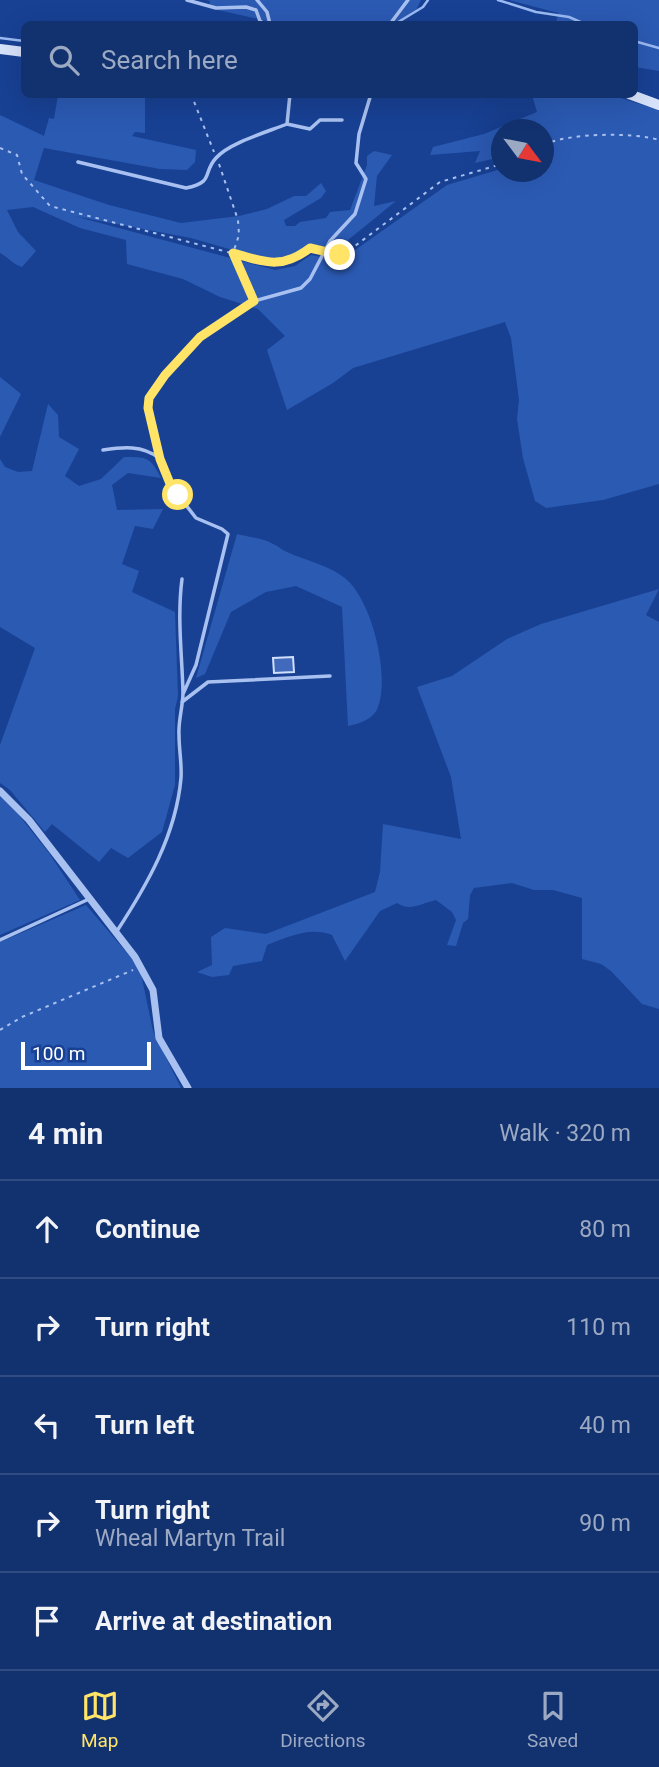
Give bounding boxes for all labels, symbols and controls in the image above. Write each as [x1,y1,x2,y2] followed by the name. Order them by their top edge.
[21,21,638,98] search box
[45,41,83,79] icon: search
[101,45,238,75] text: Search here
[491,119,554,182] north arrow
[324,239,355,270] route end
[162,479,193,510] route start
[21,1039,150,1071] scale bar
[32,1042,85,1065] text: 100 m
[28,1116,103,1151] text: 4 min
[499,1120,631,1147] text: Walk · 320 m
[28,1210,66,1248] icon: ahead
[95,1214,200,1244] text: Continue
[579,1216,631,1243] text: 80 m
[28,1308,66,1346] icon: right
[95,1312,210,1342] text: Turn right
[566,1314,631,1341] text: 110 m
[28,1406,66,1444] icon: left
[95,1410,194,1440] text: Turn left
[579,1412,631,1439] text: 40 m
[95,1495,210,1525] text: Turn right
[28,1504,66,1542] icon: right
[579,1510,631,1537] text: 90 m
[95,1525,285,1552] text: Wheal Martyn Trail
[28,1602,66,1640] icon: arrive
[95,1606,332,1636] text: Arrive at destination
[81,1687,119,1752] tab: Map
[280,1687,365,1752] tab: Directions
[527,1687,578,1752] tab: Saved

